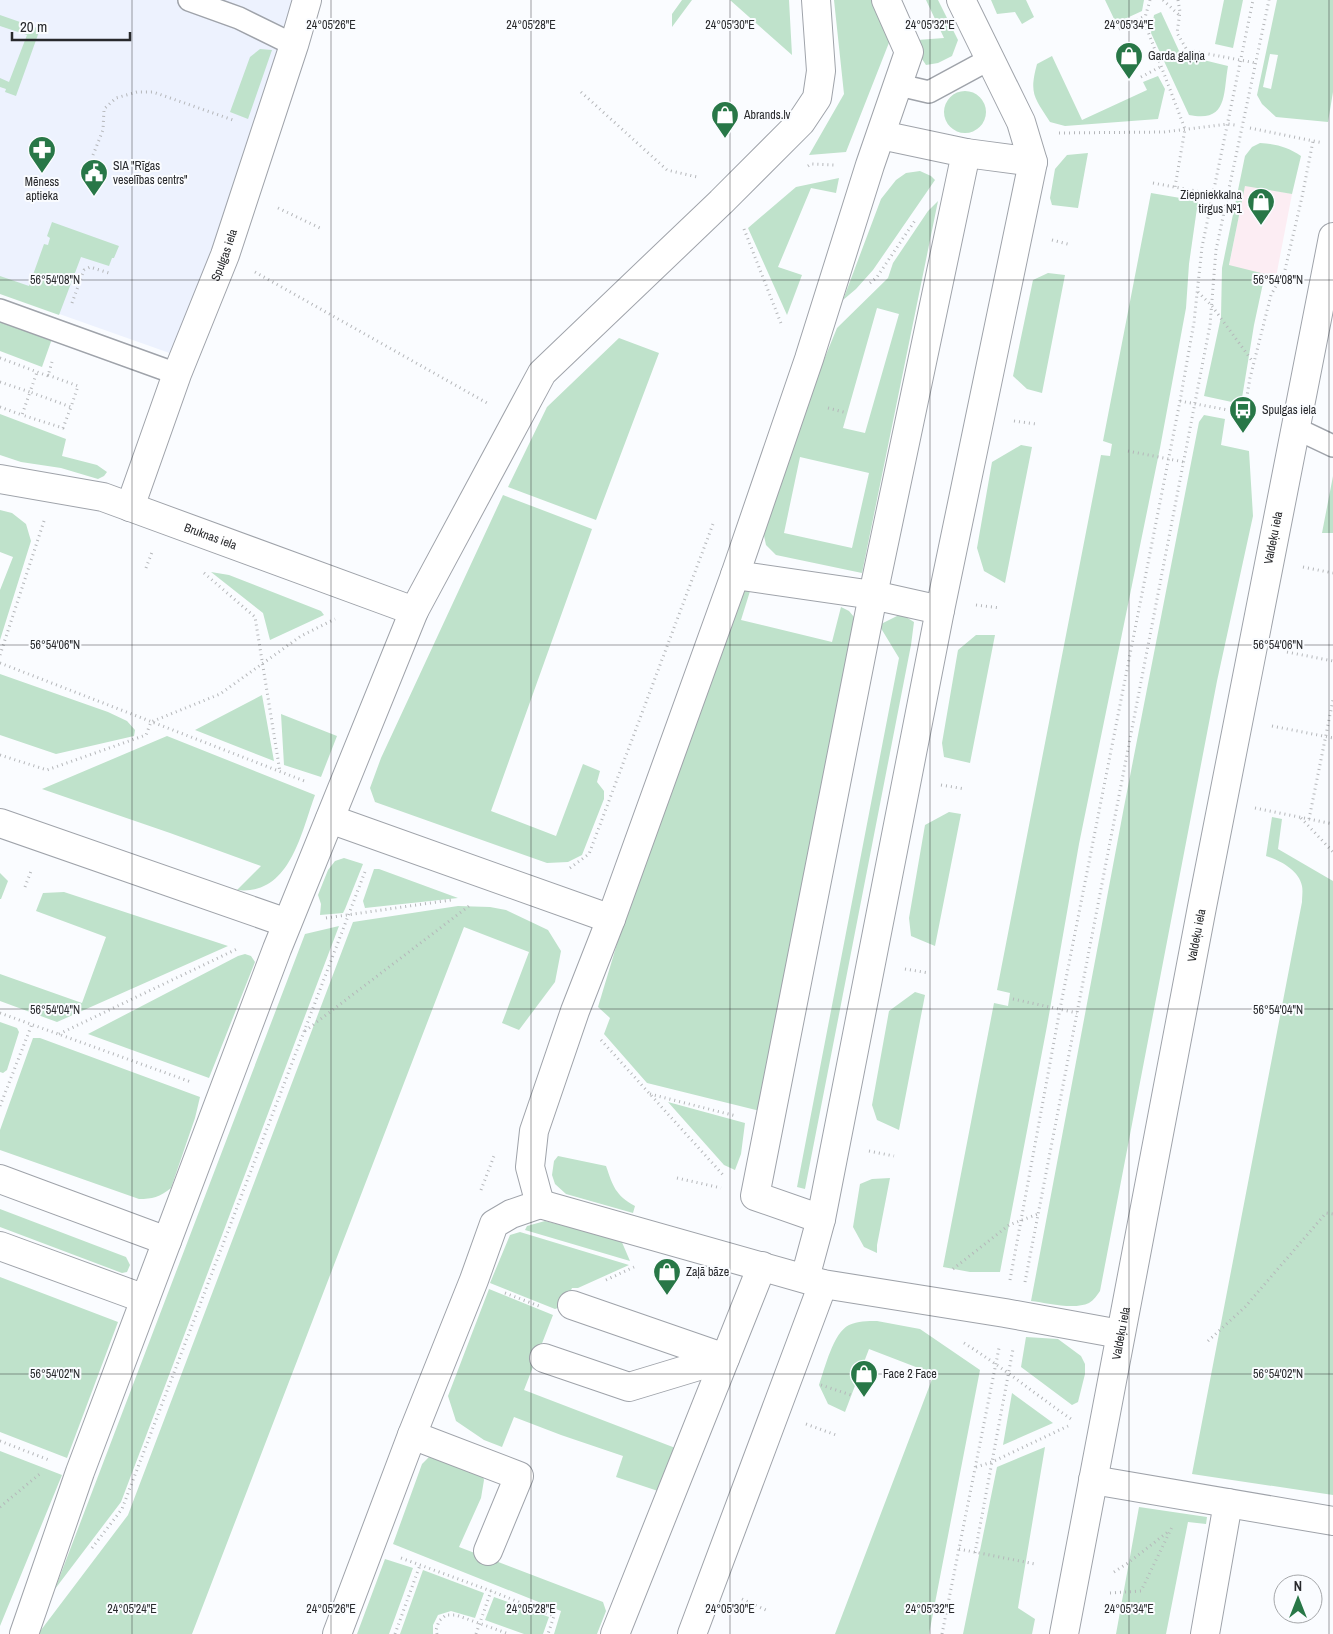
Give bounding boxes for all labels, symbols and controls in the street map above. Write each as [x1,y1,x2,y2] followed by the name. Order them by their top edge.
[12,10,130,42] scale bar
[20,16,47,37] text: 20 m
[306,17,356,33] text: 24°05'26"E
[506,17,556,33] text: 24°05'28"E
[705,17,755,33] text: 24°05'30"E
[905,17,955,33] text: 24°05'32"E
[1104,17,1154,33] text: 24°05'34"E
[1114,41,1144,80] shop icon: Garda gaļiņa
[1148,48,1205,64] place label: Garda gaļiņa
[710,100,740,139] shop icon: Abrands.lv
[743,107,791,123] place label: Abrands.lv
[27,135,57,174] pharmacy icon: Mēness aptieka
[79,158,109,197] public building icon: SIA "Rīgas veselības centrs"
[113,158,188,188] place label: SIA "Rīgas veselības centrs"
[25,174,59,204] place label: Mēness aptieka
[1180,187,1243,217] place label: Ziepniekkalna tirgus №1
[1246,187,1276,226] shop icon: Ziepniekkalna tirgus №1
[207,227,241,284] street label: Spulgas iela
[30,272,80,288] text: 56°54'08"N
[1253,272,1303,288] text: 56°54'08"N
[1228,395,1258,434] bus stop icon: Spulgas iela
[1262,402,1317,418] place label: Spulgas iela
[1260,509,1286,566] street label: Valdeķu iela
[182,519,239,554] street label: Bruknas iela
[30,637,80,653] text: 56°54'06"N
[1253,637,1303,653] text: 56°54'06"N
[1184,907,1210,963] street label: Valdeķu iela
[30,1002,80,1018] text: 56°54'04"N
[1253,1002,1303,1018] text: 56°54'04"N
[652,1257,682,1296] shop icon: Zaļā bāze
[686,1264,729,1280] place label: Zaļā bāze
[1108,1305,1134,1361] street label: Valdeķu iela
[849,1359,879,1398] shop icon: Face 2 Face
[30,1366,80,1382] text: 56°54'02"N
[883,1366,937,1382] place label: Face 2 Face
[1253,1366,1303,1382] text: 56°54'02"N
[1273,1574,1323,1624] north arrow
[1294,1577,1302,1595] text: N
[107,1601,157,1617] text: 24°05'24"E
[306,1601,356,1617] text: 24°05'26"E
[506,1601,556,1617] text: 24°05'28"E
[705,1601,755,1617] text: 24°05'30"E
[905,1601,955,1617] text: 24°05'32"E
[1104,1601,1154,1617] text: 24°05'34"E

